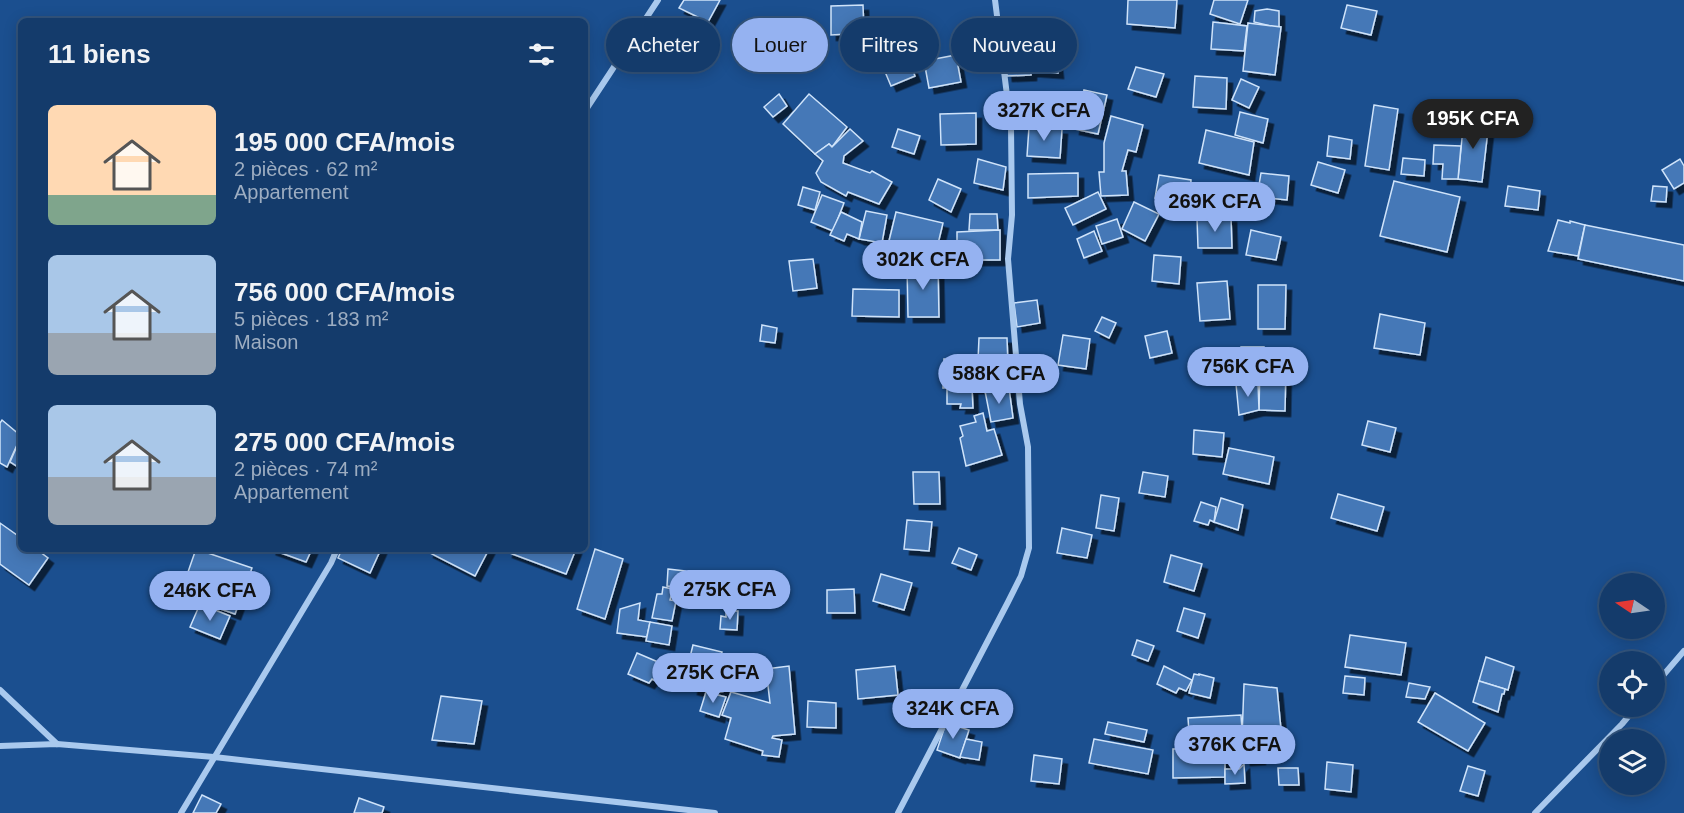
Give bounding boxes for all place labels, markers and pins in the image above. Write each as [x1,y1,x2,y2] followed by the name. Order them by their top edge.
[982,91,1106,142] pin: 327K CFA
[1411,99,1535,150] pin: 195K CFA
[1153,182,1277,233] pin: 269K CFA
[861,240,985,291] pin: 302K CFA
[1186,347,1310,398] pin: 756K CFA
[937,354,1061,405] pin: 588K CFA
[668,570,792,621] pin: 275K CFA
[148,571,272,622] pin: 246K CFA
[651,653,775,704] pin: 275K CFA
[891,689,1015,740] pin: 324K CFA
[1173,725,1297,776] pin: 376K CFA

